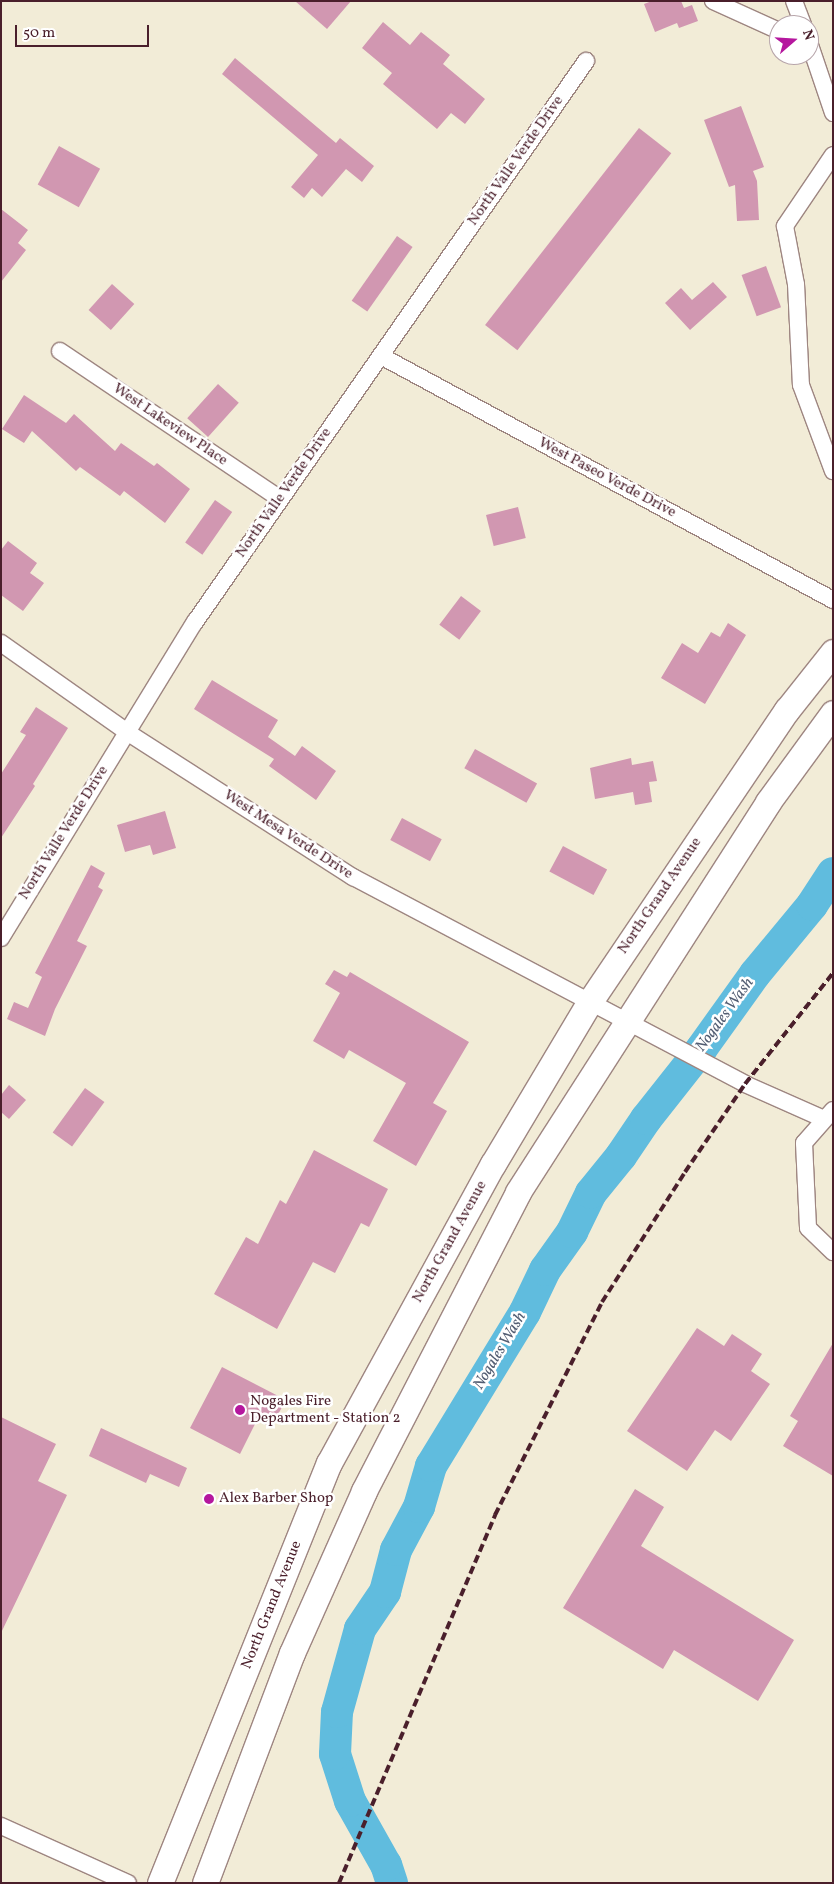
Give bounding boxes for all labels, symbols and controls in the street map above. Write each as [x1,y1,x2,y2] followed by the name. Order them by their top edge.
[18,15,151,47] scale bar
[769,15,819,65] north arrow
[23,23,55,44] text: 50 m
[797,27,818,43] text: N
[464,92,568,230] street label: North Valle Verde Drive
[109,380,231,470] street label: West Lakeview Place
[232,424,336,562] street label: North Valle Verde Drive
[535,434,679,522] street label: West Paseo Verde Drive
[15,762,113,904] street label: North Valle Verde Drive
[220,786,356,884] street label: West Mesa Verde Drive
[614,834,706,958] street label: North Grand Avenue
[692,974,758,1056] water label: Nogales Wash
[409,1178,491,1306] street label: North Grand Avenue
[469,1309,531,1393] water label: Nogales Wash
[250,1392,401,1427] place label: Nogales Fire Department - Station 2
[234,1404,246,1416] marker: Nogales Fire Department - Station 2
[219,1490,333,1508] place label: Alex Barber Shop
[203,1493,215,1505] marker: Alex Barber Shop
[238,1538,306,1672] street label: North Grand Avenue

